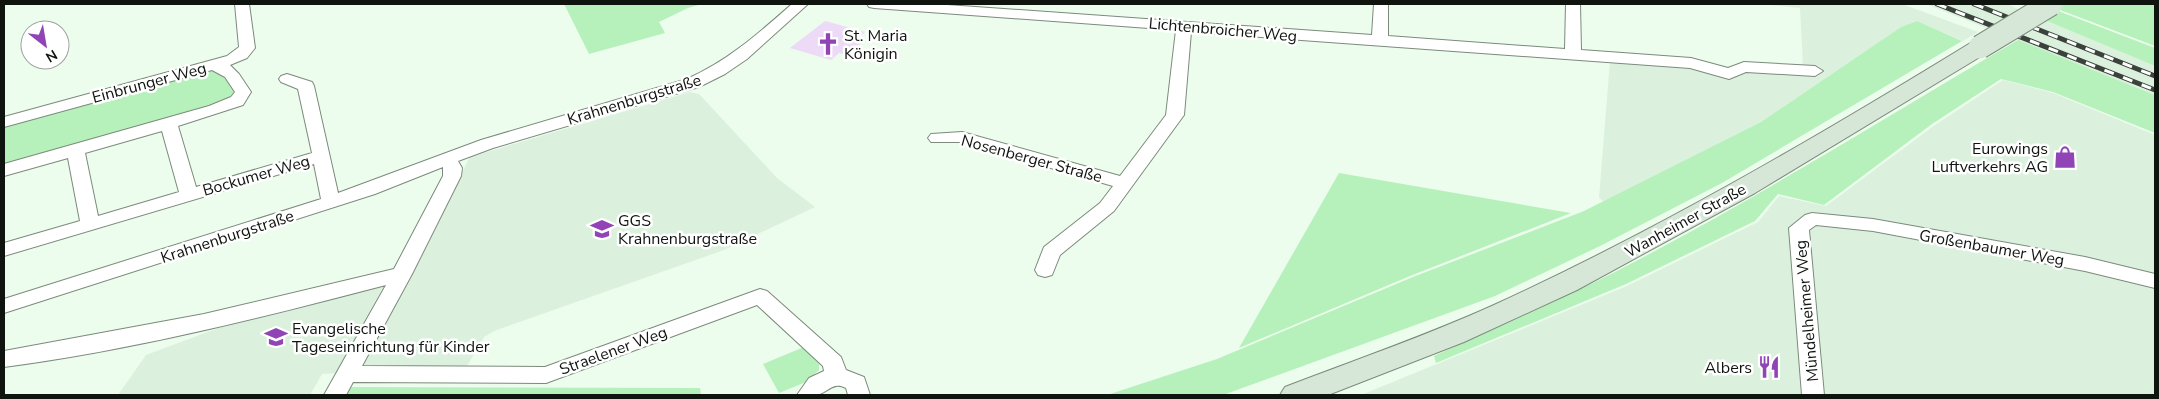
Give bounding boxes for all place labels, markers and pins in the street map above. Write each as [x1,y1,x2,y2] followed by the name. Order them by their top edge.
[844,25,907,65] place label: St. Maria Königin
[815,31,841,57] church icon: St. Maria Königin
[1932,138,2048,178] place label: Eurowings Luftverkehrs AG
[2052,144,2078,170] shop icon: Eurowings Luftverkehrs AG
[618,210,757,250] place label: GGS Krahnenburgstraße
[589,216,615,242] school or university icon: GGS Krahnenburgstraße
[292,318,490,358] place label: Evangelische Tageseinrichtung für Kinder
[263,324,289,350] school or university icon: Evangelische Tageseinrichtung für Kinder
[1756,354,1782,380] restaurant icon: Albers
[1704,357,1752,379] place label: Albers

